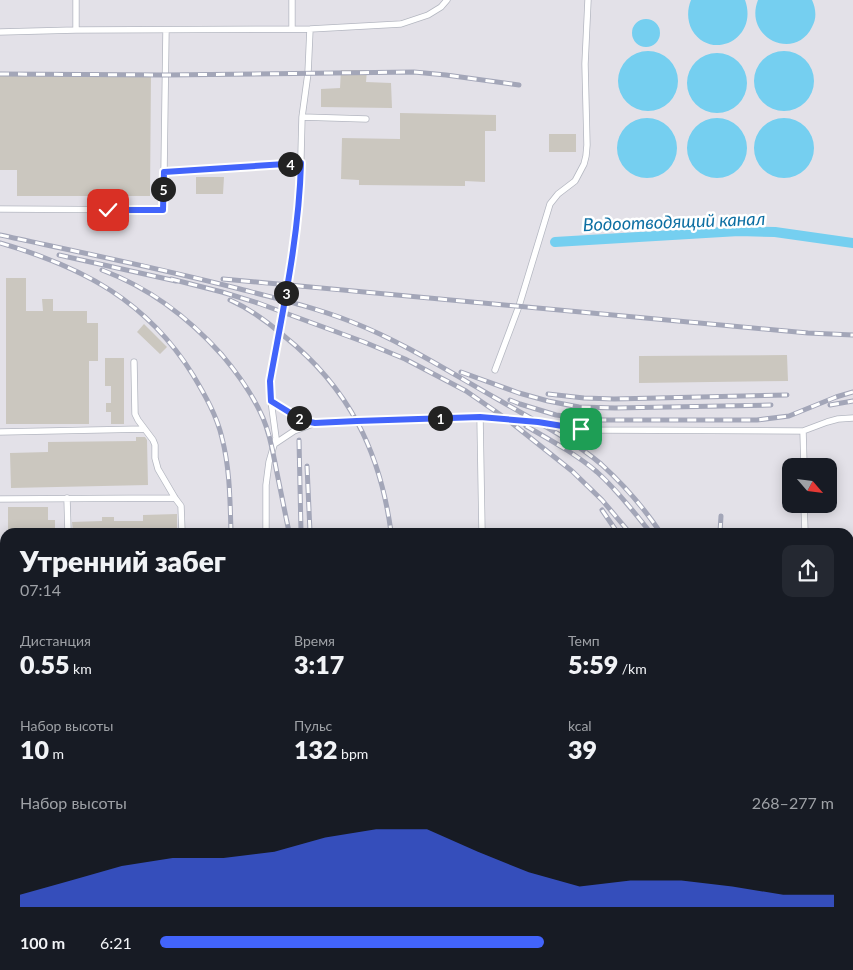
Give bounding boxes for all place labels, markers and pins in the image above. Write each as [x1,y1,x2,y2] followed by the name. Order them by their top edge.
[278,152,302,176] pin: 4
[150,176,176,202] pin: 5
[87,189,129,231] pin
[274,280,298,306] pin: 3
[286,406,312,430] pin: 2
[428,406,452,430] pin: 1
[560,408,602,450] pin

